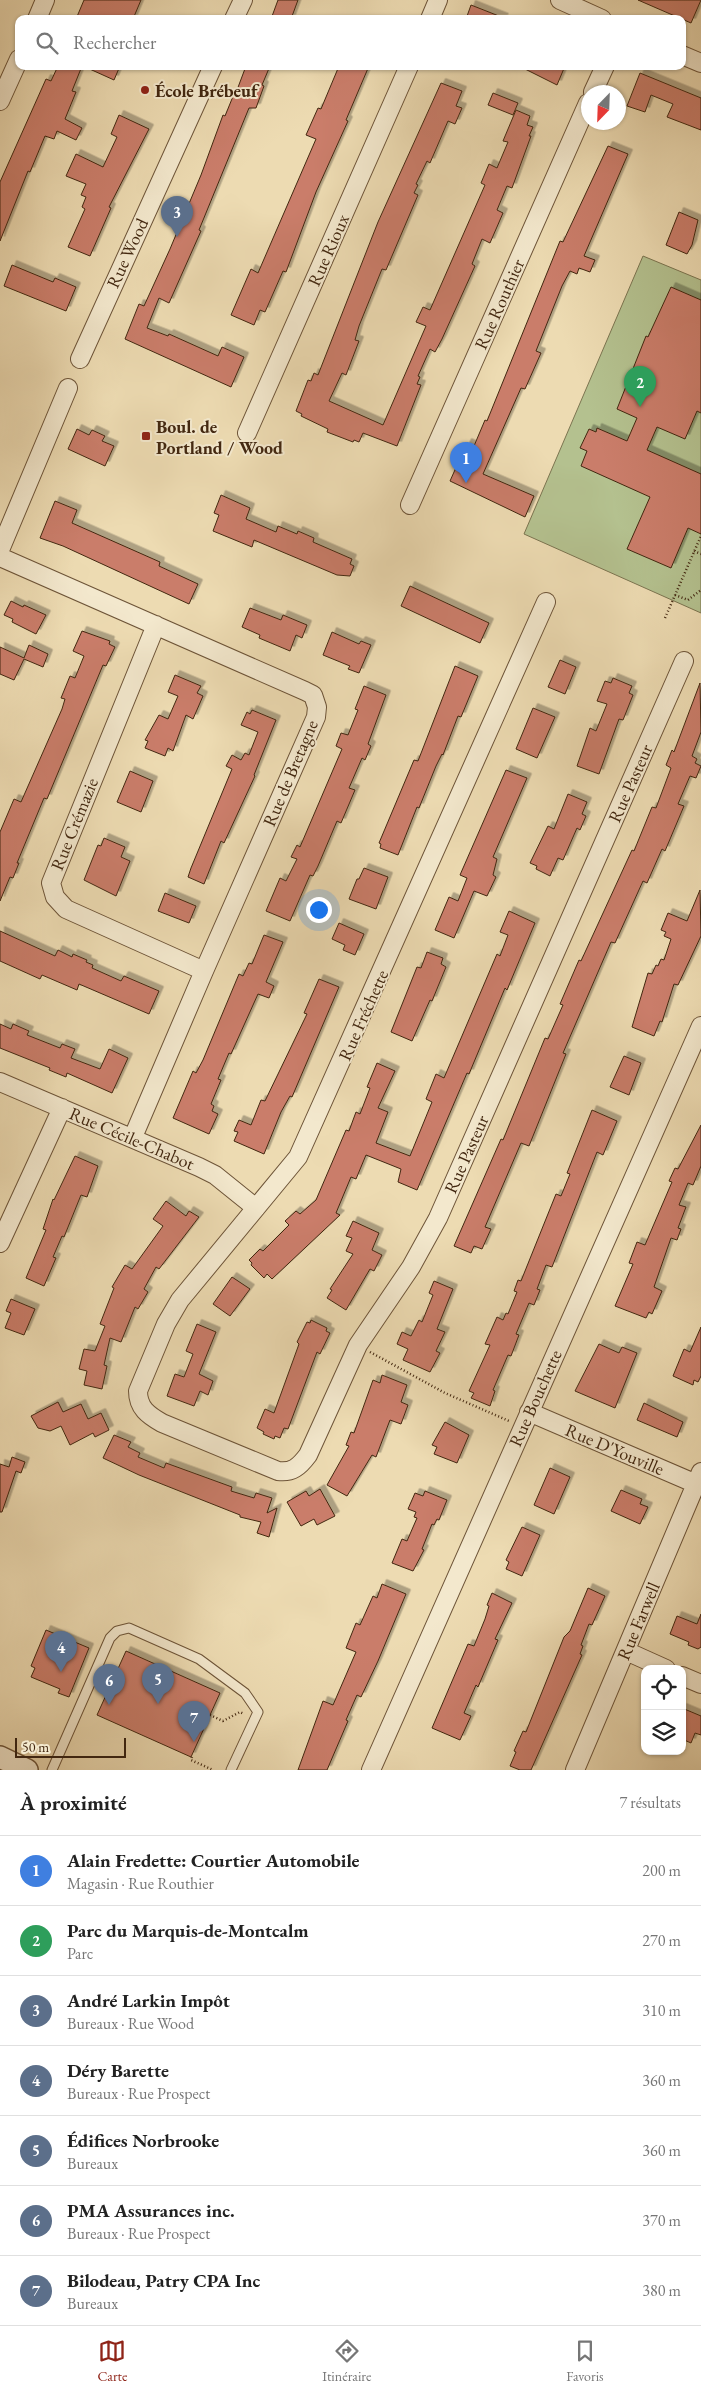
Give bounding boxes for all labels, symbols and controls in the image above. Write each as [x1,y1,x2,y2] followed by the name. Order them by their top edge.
[15,15,686,70] search box
[33,29,61,57] icon: search
[73,30,156,55] text: Rechercher
[155,79,260,102] place label: École Brébeuf
[139,84,151,96] marker: École Brébeuf
[581,85,626,130] north arrow
[161,196,193,237] pin: 3
[302,210,354,290] street label: Rue Rioux
[101,214,154,292] street label: Rue Wood
[469,255,529,353] street label: Rue Routhier
[624,366,656,407] pin: 2
[156,415,283,459] place label: Boul. de Portland / Wood
[140,430,152,442] marker: Boul. de Portland / Wood
[450,442,482,483] pin: 1
[257,716,323,830] street label: Rue de Bretagne
[603,740,657,826] street label: Rue Pasteur
[45,774,103,874] street label: Rue Crémazie
[306,897,332,923] your location
[333,966,393,1064] street label: Rue Fréchette
[66,1101,198,1175] street label: Rue Cécile-Chabot
[439,1111,493,1197] street label: Rue Pasteur
[503,1346,567,1450] street label: Rue Bouchette
[562,1418,668,1480] street label: Rue D'Youville
[611,1579,665,1663] street label: Rue Farwell
[45,1631,77,1672] pin: 4
[142,1663,174,1704] pin: 5
[93,1664,125,1705] pin: 6
[641,1665,686,1755] map controls
[641,1665,686,1710] button: locate
[178,1701,210,1742] pin: 7
[641,1710,686,1755] button: layers
[15,1735,126,1758] scale bar
[22,1738,49,1756] text: 50 m
[20,1789,127,1816] text: À proximité
[619,1792,681,1813] text: 7 résultats
[67,1848,359,1873] text: Alain Fredette: Courtier Automobile
[32,1860,40,1881] text: 1
[642,1860,681,1881] text: 200 m
[67,1873,214,1894] text: Magasin · Rue Routhier
[67,1918,309,1943] text: Parc du Marquis-de-Montcalm
[32,1930,40,1951] text: 2
[642,1930,681,1951] text: 270 m
[67,1943,93,1964] text: Parc
[67,1988,230,2013] text: André Larkin Impôt
[32,2000,40,2021] text: 3
[642,2000,681,2021] text: 310 m
[67,2013,194,2034] text: Bureaux · Rue Wood
[67,2058,169,2083] text: Déry Barette
[32,2070,40,2091] text: 4
[642,2070,681,2091] text: 360 m
[67,2083,210,2104] text: Bureaux · Rue Prospect
[67,2128,219,2153] text: Édifices Norbrooke
[32,2140,40,2161] text: 5
[642,2140,681,2161] text: 360 m
[67,2153,118,2174] text: Bureaux
[67,2198,235,2223] text: PMA Assurances inc.
[32,2210,40,2231] text: 6
[642,2210,681,2231] text: 370 m
[67,2223,210,2244] text: Bureaux · Rue Prospect
[67,2268,260,2293] text: Bilodeau, Patry CPA Inc
[32,2280,40,2301] text: 7
[642,2280,681,2301] text: 380 m
[67,2293,118,2314] text: Bureaux
[97,2337,127,2385] tab: Carte
[322,2337,371,2385] tab: Itinéraire
[566,2337,604,2385] tab: Favoris

